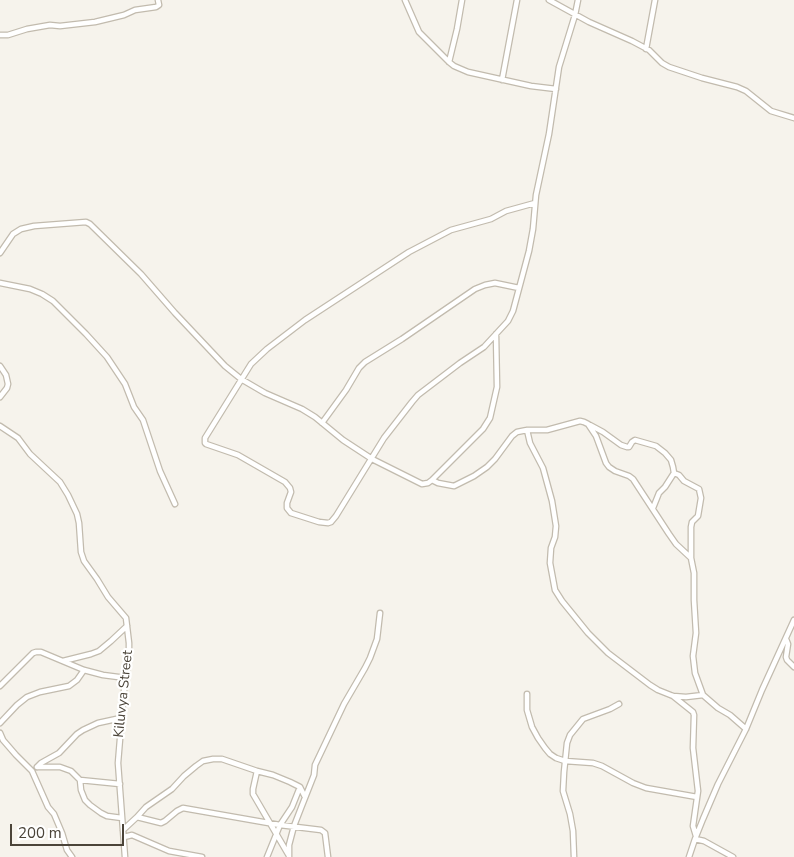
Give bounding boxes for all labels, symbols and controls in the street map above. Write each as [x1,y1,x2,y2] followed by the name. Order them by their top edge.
[111,649,137,739] street label: Kiluvya Street
[12,814,126,846] scale bar
[18,823,62,843] text: 200 m

